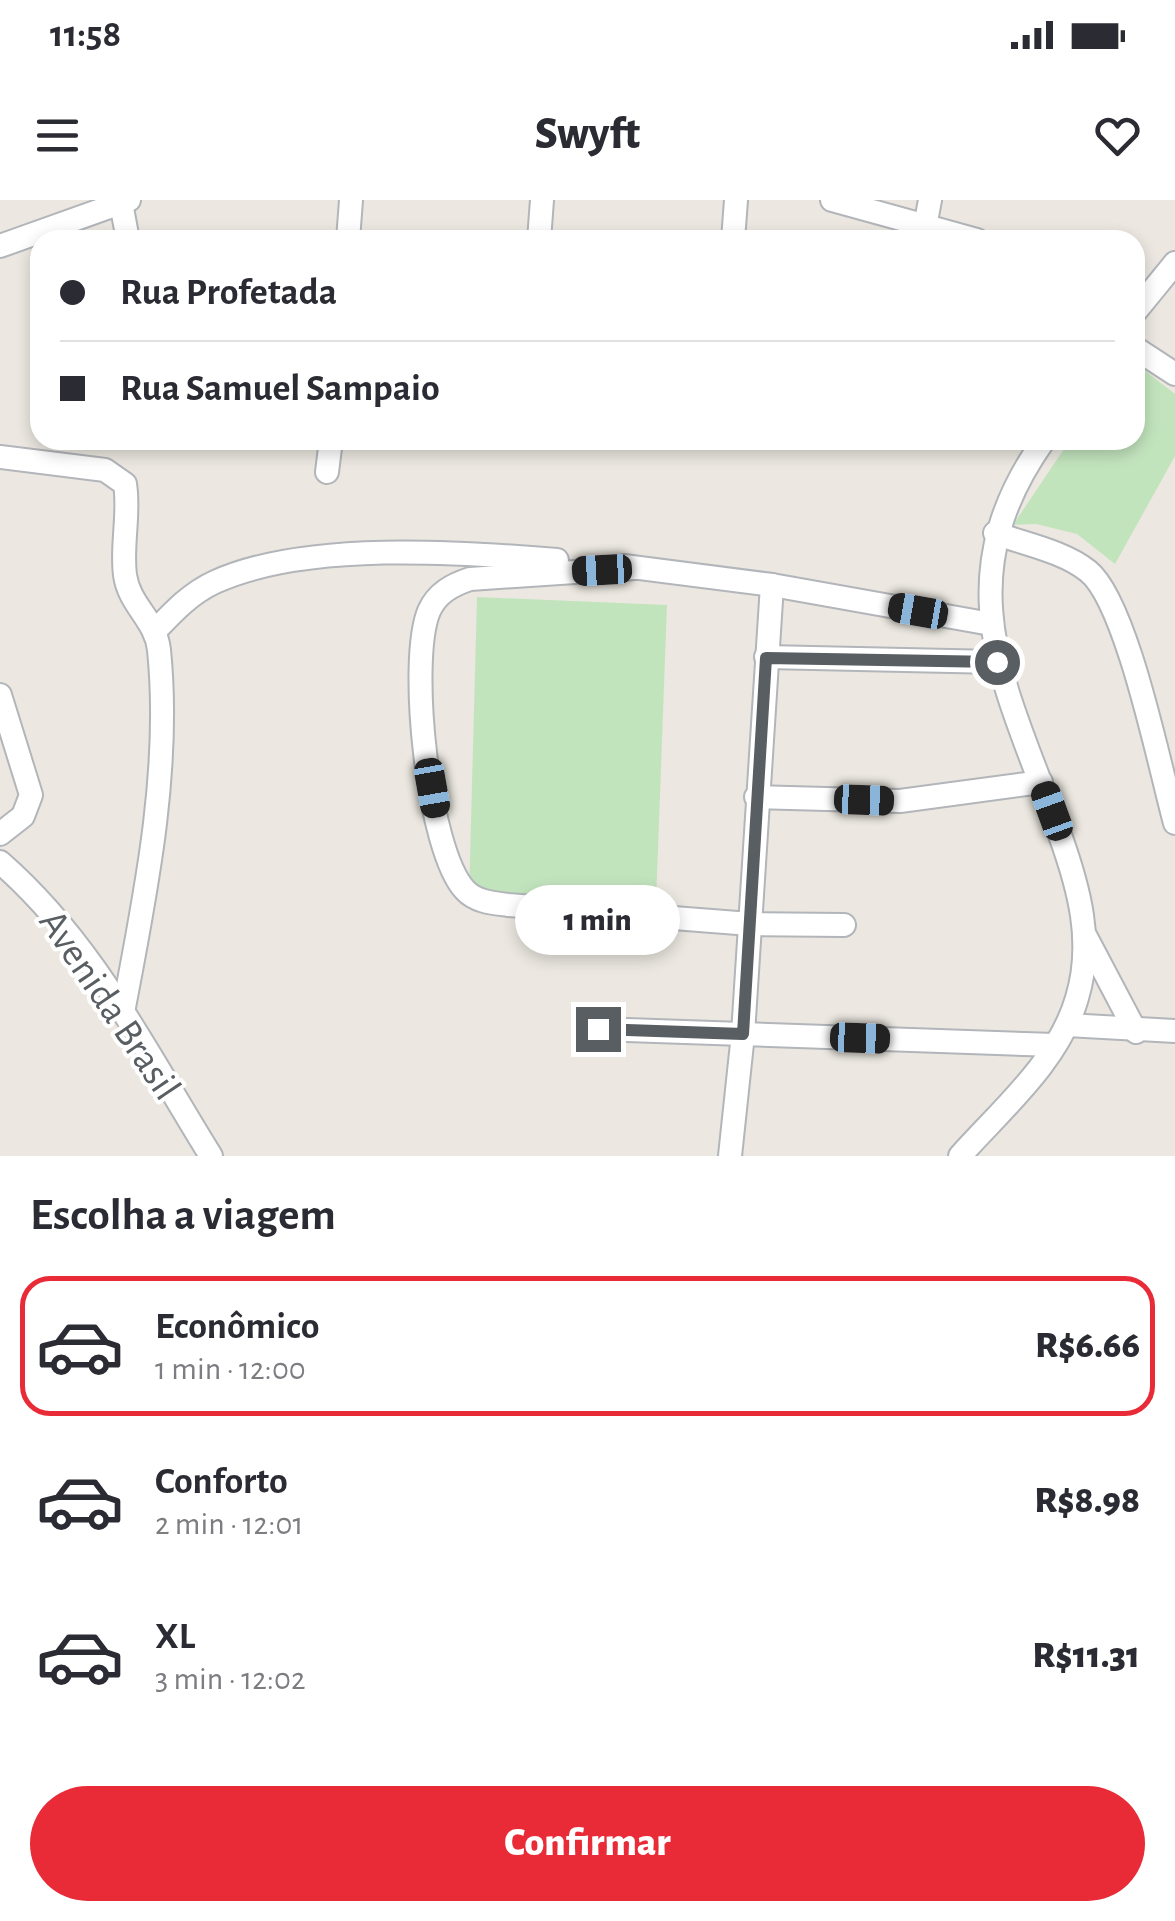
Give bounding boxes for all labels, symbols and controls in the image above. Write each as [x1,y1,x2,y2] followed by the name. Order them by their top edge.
[50,16,121,54] text: 11:58
[30,108,85,163] icon: menu
[1090,108,1145,163] icon: heart
[535,112,640,157] text: Swyft
[120,274,337,312] text: Rua Profetada
[120,370,440,408] text: Rua Samuel Sampaio
[571,553,633,587] car
[886,591,950,631] car
[975,640,1020,685] route start
[412,756,452,820] car
[1028,778,1076,844] car
[833,784,895,816] car
[516,884,680,954] callout: 1 min
[31,903,187,1107] street label: Avenida Brasil
[563,904,632,936] text: 1 min
[576,1007,621,1052] route end
[829,1022,891,1054] car
[30,1193,336,1238] text: Escolha a viagem
[35,1301,125,1391] icon: car
[155,1308,319,1346] text: Econômico
[1035,1327,1140,1365] text: R$6.66
[155,1353,306,1385] text: 1 min · 12:00
[35,1456,125,1546] icon: car
[155,1463,288,1501] text: Conforto
[1034,1482,1140,1520] text: R$8.98
[155,1508,303,1540] text: 2 min · 12:01
[35,1611,125,1701] icon: car
[155,1618,195,1656] text: XL
[1032,1637,1140,1675] text: R$11.31
[155,1663,306,1695] text: 3 min · 12:02
[30,1786,1145,1901] button: Confirmar

